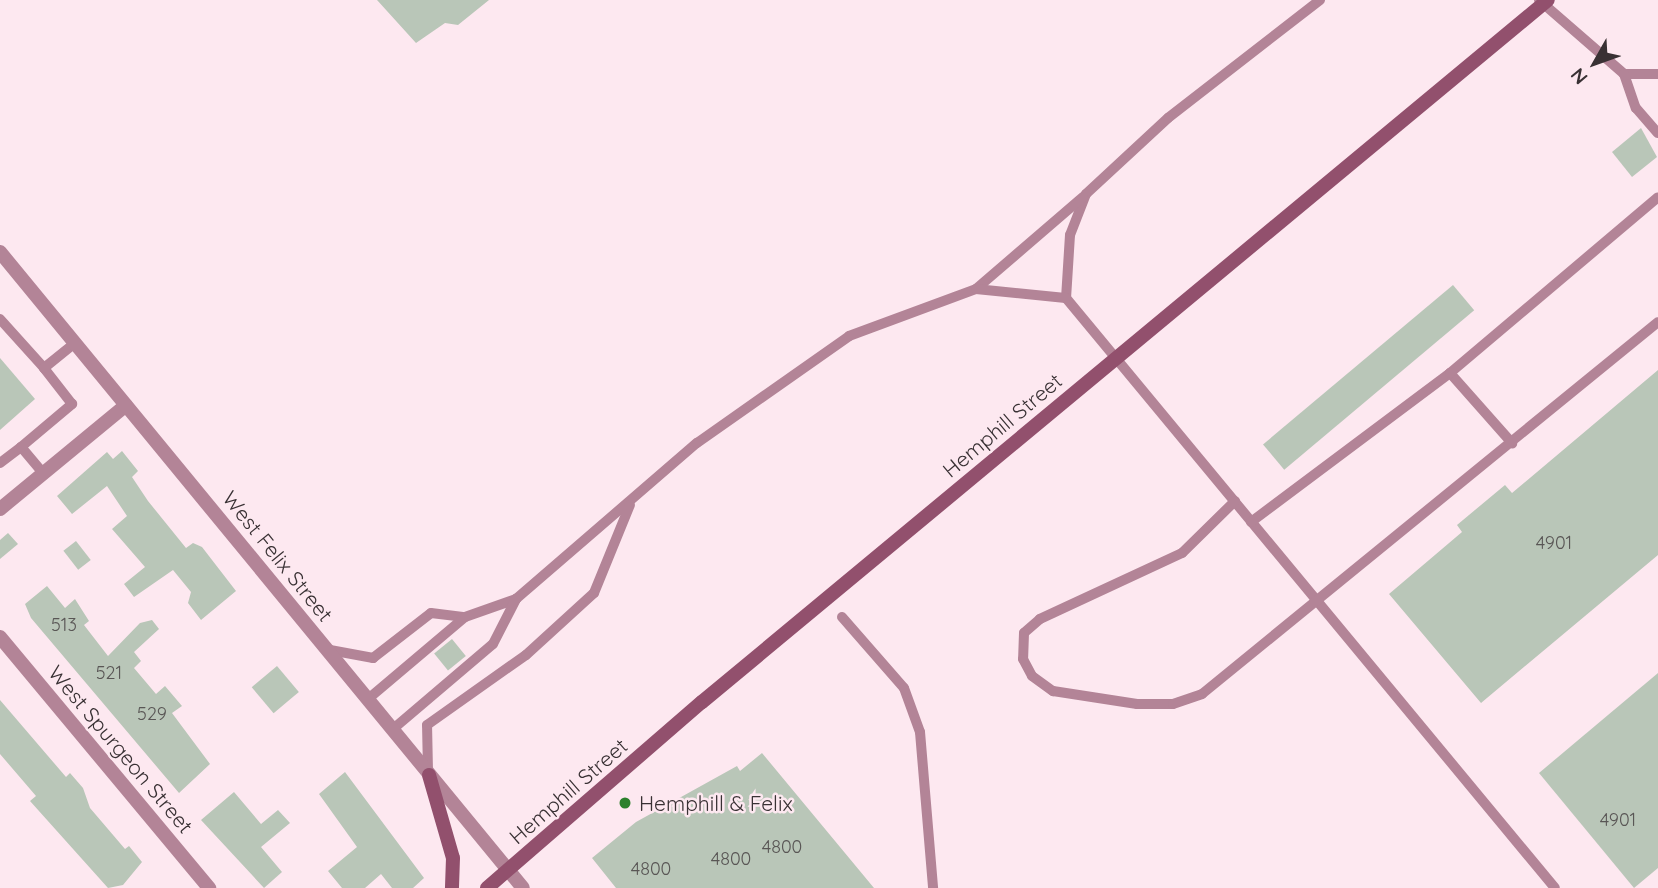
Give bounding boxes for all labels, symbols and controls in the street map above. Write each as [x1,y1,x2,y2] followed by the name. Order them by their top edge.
[1560,28,1630,98] north arrow
[1565,63,1593,90] text: N
[937,368,1067,482] street label: Hemphill Street
[218,486,338,626] street label: West Felix Street
[1536,532,1572,554] house number: 4901
[51,614,77,636] house number: 513
[43,660,199,838] street label: West Spurgeon Street
[96,662,122,684] house number: 521
[137,703,167,725] house number: 529
[504,733,632,849] street label: Hemphill Street
[639,790,793,816] place label: Hemphill & Felix
[617,795,633,811] marker: Hemphill & Felix
[1600,809,1636,831] house number: 4901
[762,836,802,858] house number: 4800
[711,848,751,870] house number: 4800
[631,858,671,880] house number: 4800

